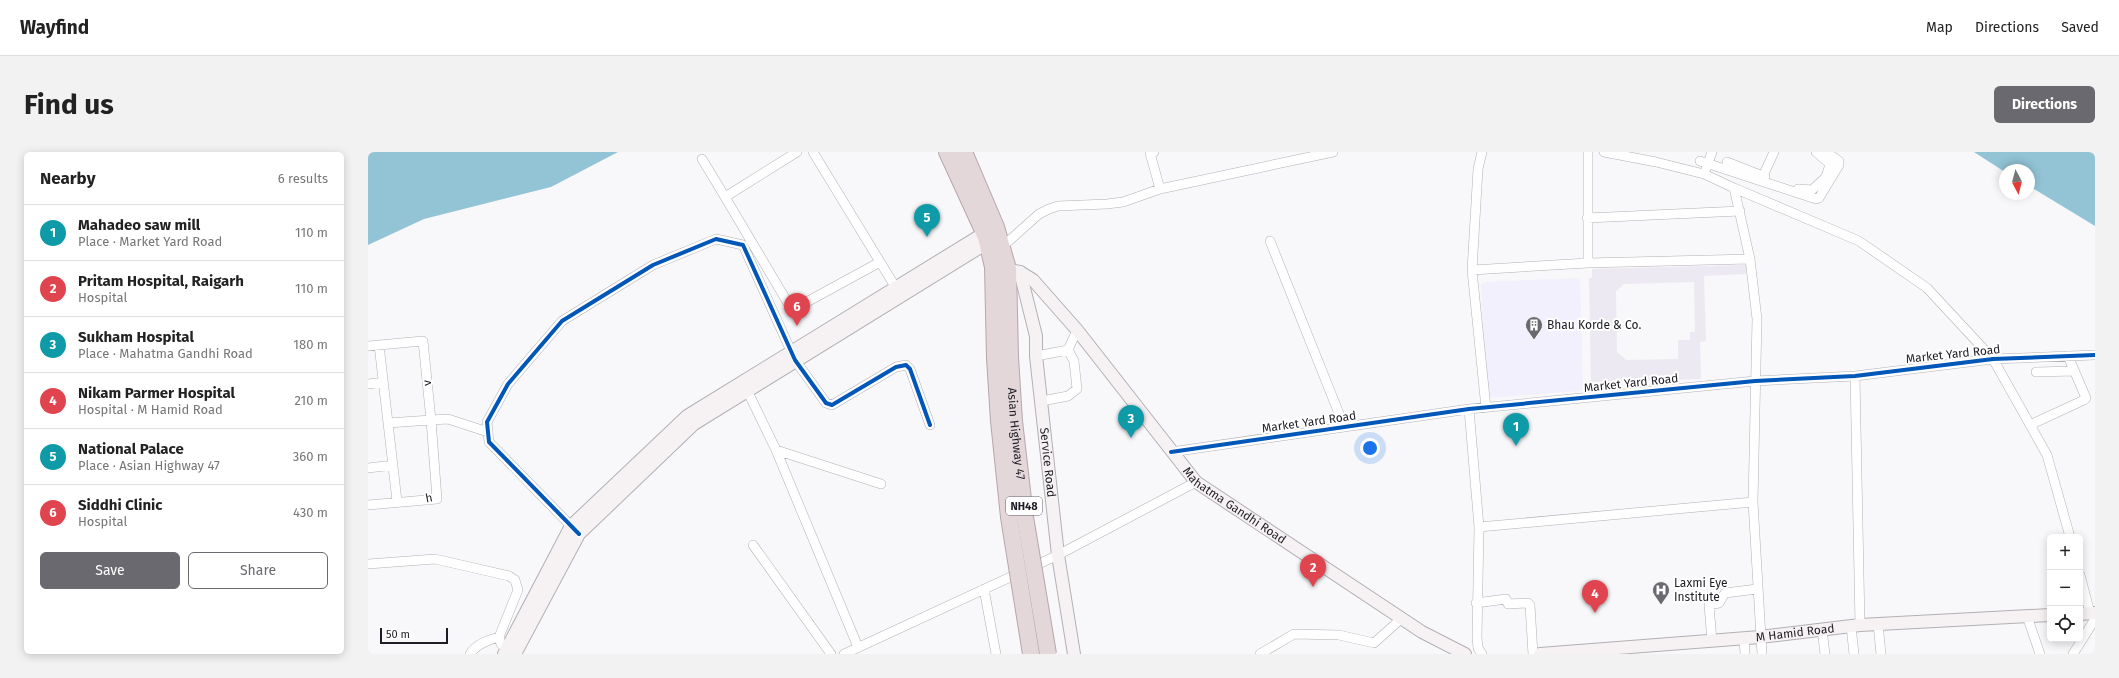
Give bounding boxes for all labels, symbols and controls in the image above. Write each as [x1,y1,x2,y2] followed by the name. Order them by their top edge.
[20,16,89,39] text: Wayfind
[1926,19,1953,36] text: Map
[1975,19,2039,36] text: Directions
[2061,19,2099,36] text: Saved
[1994,86,2095,123] button: Directions
[24,88,114,121] text: Find us
[1999,164,2035,200] north arrow
[40,168,95,189] text: Nearby
[278,171,328,186] text: 6 results
[914,204,940,237] pin: 5
[78,216,200,234] text: Mahadeo saw mill
[50,225,56,240] text: 1
[295,225,328,240] text: 110 m
[78,234,222,249] text: Place · Market Yard Road
[78,272,244,290] text: Pritam Hospital, Raigarh
[50,281,56,296] text: 2
[295,281,328,296] text: 110 m
[78,290,127,305] text: Hospital
[784,293,810,326] pin: 6
[1524,315,1544,340] building icon: Bhau Korde & Co.
[1547,318,1641,332] place label: Bhau Korde & Co.
[78,328,194,346] text: Sukham Hospital
[50,337,56,352] text: 3
[293,337,328,352] text: 180 m
[1905,342,2001,366] street label: Market Yard Road
[78,346,253,361] text: Place · Mahatma Gandhi Road
[1583,371,1679,395] street label: Market Yard Road
[420,379,434,387] street label: v
[78,384,235,402] text: Nikam Parmer Hospital
[1005,387,1028,481] street label: Asian Highway 47
[49,393,57,408] text: 4
[294,393,328,408] text: 210 m
[78,402,223,417] text: Hospital · M Hamid Road
[1118,405,1144,438] pin: 3
[1261,408,1357,436] street label: Market Yard Road
[1503,413,1529,446] pin: 1
[1037,427,1059,498] street label: Service Road
[1360,438,1380,458] your location
[78,440,184,458] text: National Palace
[50,449,56,464] text: 5
[293,449,328,464] text: 360 m
[78,458,220,473] text: Place · Asian Highway 47
[1180,464,1289,547] street label: Mahatma Gandhi Road
[424,490,434,506] street label: h
[78,496,162,514] text: Siddhi Clinic
[1006,497,1042,515] road number: NH48
[49,505,57,520] text: 6
[293,505,328,520] text: 430 m
[78,514,127,529] text: Hospital
[2047,534,2083,642] map controls
[2047,534,2083,570] button: +
[40,552,180,589] button: Save
[188,552,328,589] button: Share
[1300,554,1326,587] pin: 2
[2047,570,2083,606] button: −
[1674,576,1728,604] place label: Laxmi Eye Institute
[1582,580,1608,613] pin: 4
[1651,580,1671,605] hospital icon: Laxmi Eye Institute
[2047,606,2083,642] button: locate
[1755,621,1835,644] street label: M Hamid Road
[380,626,448,645] scale bar
[386,628,410,641] text: 50 m

